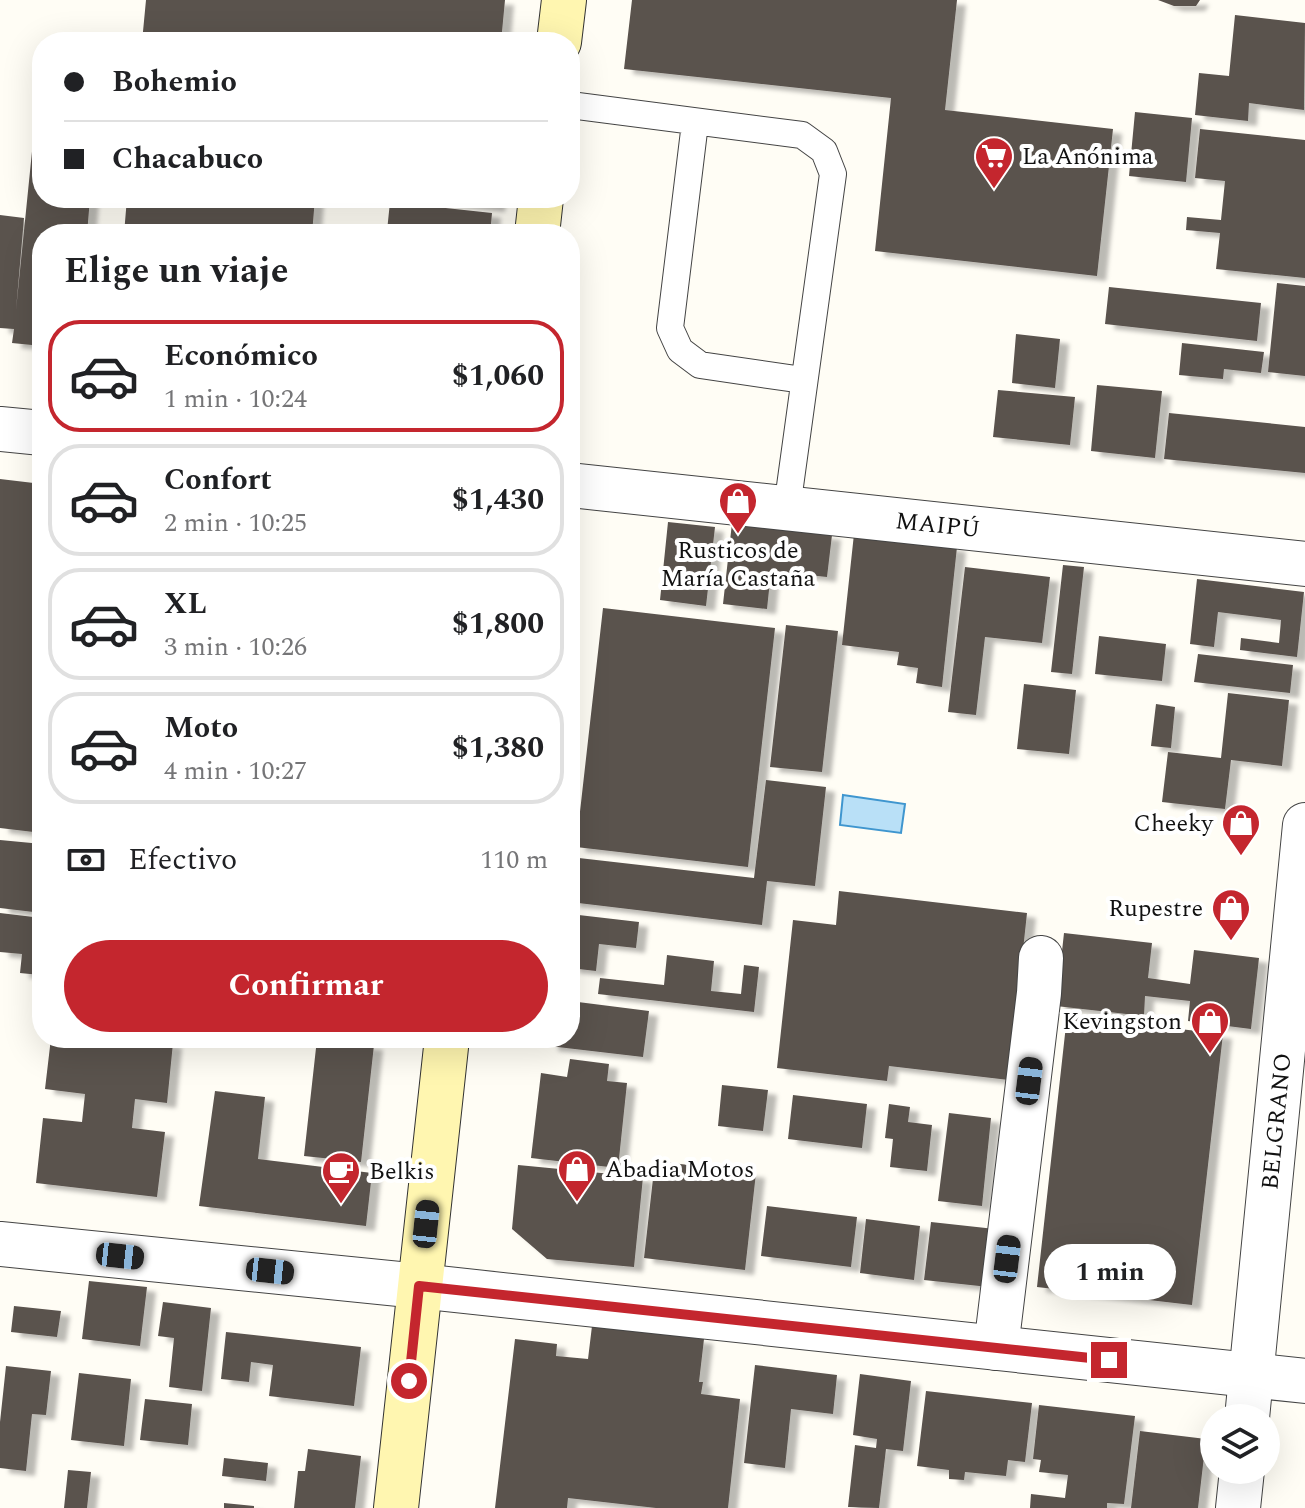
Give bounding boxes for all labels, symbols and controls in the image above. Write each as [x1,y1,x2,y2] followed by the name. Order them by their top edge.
[112,59,237,105] text: Bohemio
[973,135,1015,190] supermarket icon: La Anónima
[112,136,263,182] text: Chacabuco
[1022,139,1154,175] place label: La Anónima
[64,244,289,299] text: Elige un viaje
[164,333,318,379] text: Económico
[68,340,140,412] icon: car
[452,353,544,399] text: $1,060
[164,379,307,419] text: 1 min · 10:24
[164,457,272,503] text: Confort
[68,464,140,536] icon: car
[452,477,544,523] text: $1,430
[717,480,759,535] shop icon: Rusticos de María Castaña
[164,503,307,543] text: 2 min · 10:25
[894,503,982,548] street label: MAIPÚ
[661,533,816,597] place label: Rusticos de María Castaña
[164,581,207,627] text: XL
[68,588,140,660] icon: car
[452,601,544,647] text: $1,800
[164,627,307,667] text: 3 min · 10:26
[164,705,238,751] text: Moto
[68,712,140,784] icon: car
[452,725,544,771] text: $1,380
[164,751,307,791] text: 4 min · 10:27
[1220,802,1262,857] shop icon: Cheeky
[1133,806,1214,842] place label: Cheeky
[128,837,237,883] text: Efectivo
[64,838,108,882] icon: cash
[480,840,548,880] text: 110 m
[1210,887,1252,942] shop icon: Rupestre
[1108,891,1203,927] place label: Rupestre
[64,940,548,1032] button: Confirmar
[1189,1000,1231,1055] shop icon: Kevingston
[1062,1004,1182,1040] place label: Kevingston
[1252,1051,1302,1192] street label: BELGRANO
[1014,1056,1044,1106] car
[556,1148,598,1203] shop icon: Abadia Motos
[320,1150,362,1205] cafe icon: Belkis
[605,1152,754,1188] place label: Abadia Motos
[369,1154,435,1190] place label: Belkis
[412,1199,440,1249] car
[992,1234,1022,1284] car
[95,1242,145,1270] car
[1043,1244,1175,1300] callout: 1 min
[1075,1252,1145,1292] text: 1 min
[245,1257,295,1285] car
[1091,1342,1127,1378] route end
[391,1363,427,1399] route start
[1200,1404,1280,1484] map controls
[1200,1404,1280,1484] button: layers

